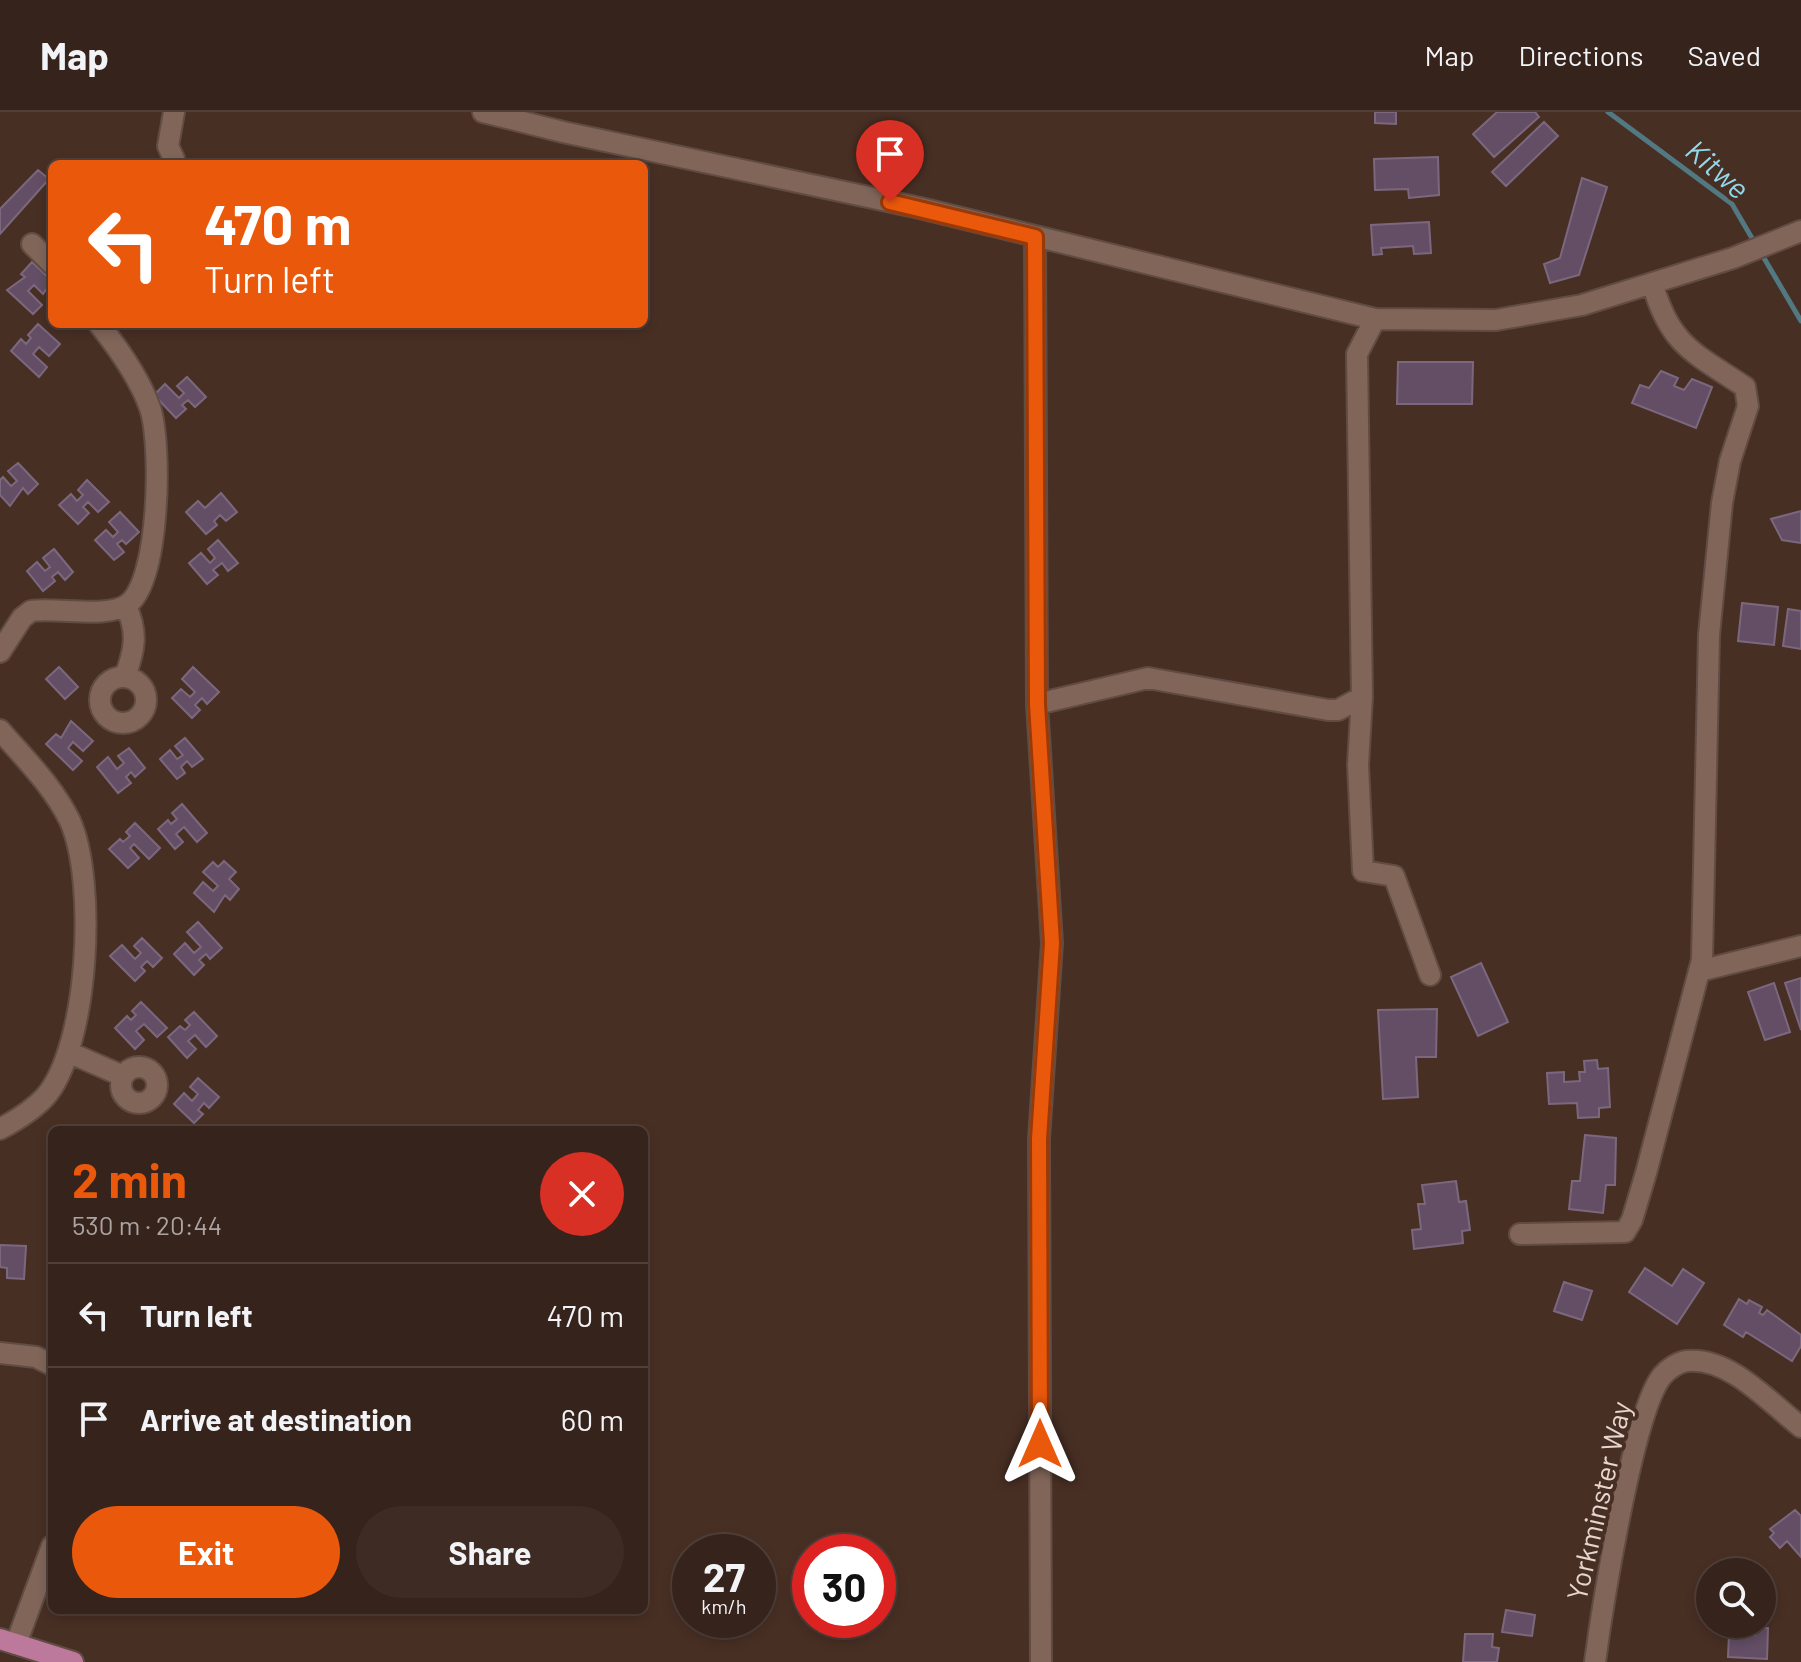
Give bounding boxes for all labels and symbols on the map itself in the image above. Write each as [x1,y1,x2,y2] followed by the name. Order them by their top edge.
[856,120,924,202] pin
[1679,131,1757,206] water label: Kitwe
[1559,1398,1637,1604] street label: Yorkminster Way
[998,1402,1082,1486] position arrow
[792,1534,896,1638] speed limit sign: 30

